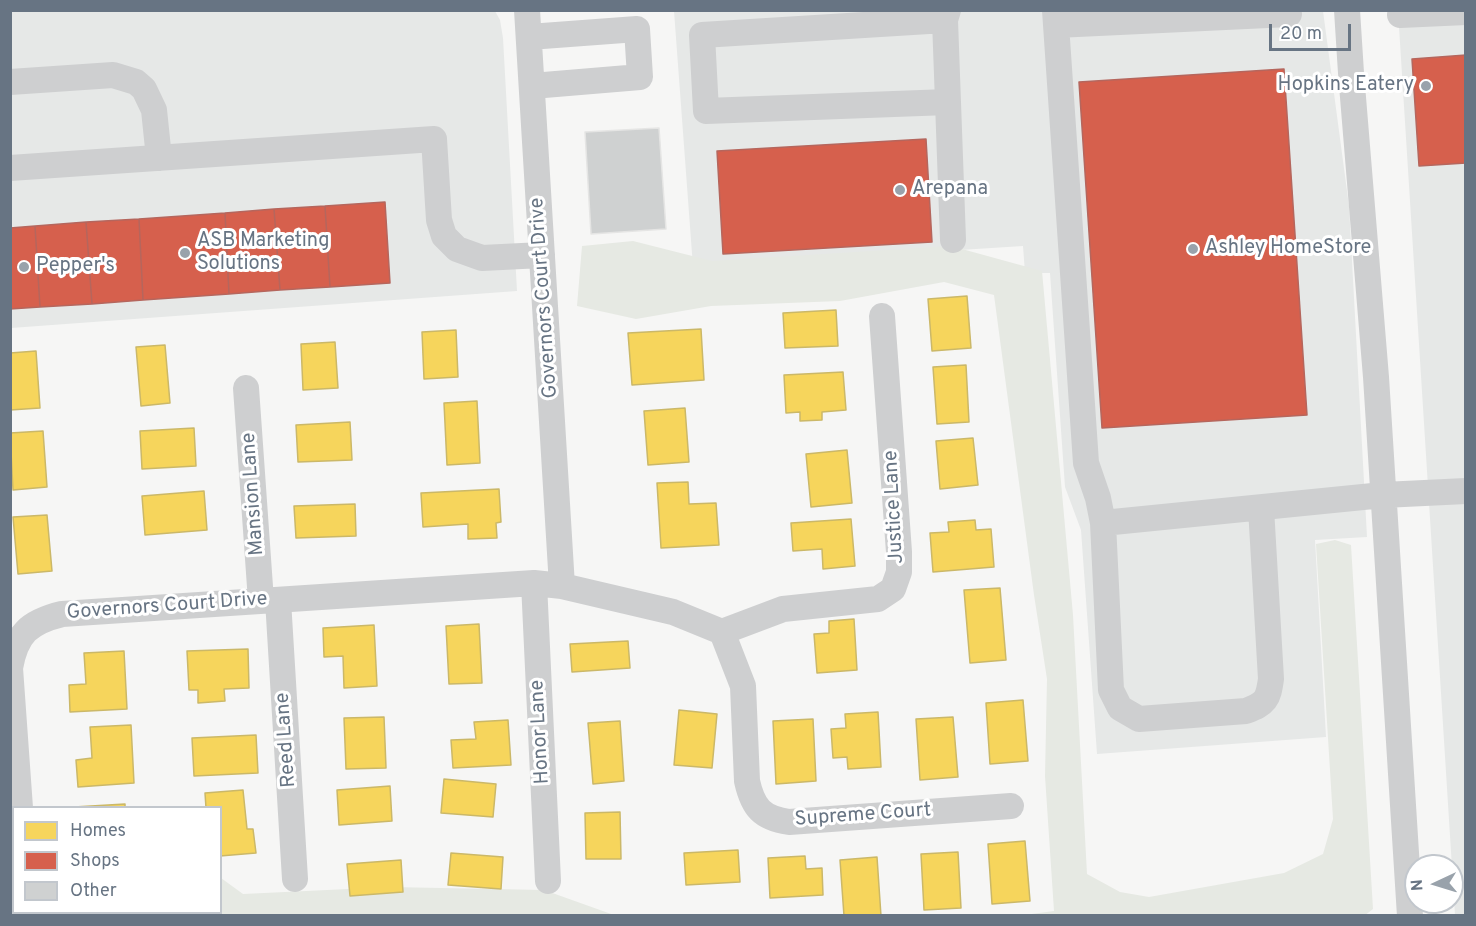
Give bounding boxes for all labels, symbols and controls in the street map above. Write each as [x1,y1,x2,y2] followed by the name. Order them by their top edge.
[1272,12,1354,50] scale bar
[1280,23,1322,46] text: 20 m
[1278,74,1414,98] place label: Hopkins Eatery
[1419,79,1433,93] marker: Hopkins Eatery
[912,178,988,202] place label: Arepana
[893,183,907,197] marker: Arepana
[526,197,564,399] street label: Governors Court Drive
[197,230,330,277] place label: ASB Marketing Solutions
[1205,237,1371,261] place label: Ashley HomeStore
[1186,242,1200,256] marker: Ashley HomeStore
[178,246,192,260] marker: ASB Marketing Solutions
[36,255,115,279] place label: Pepper's
[17,260,31,274] marker: Pepper's
[238,432,270,556] street label: Mansion Lane
[880,450,910,564] street label: Justice Lane
[66,588,268,626] street label: Governors Court Drive
[526,679,556,785] street label: Honor Lane
[272,692,302,788] street label: Reed Lane
[794,799,932,833] street label: Supreme Court
[12,806,222,914] legend
[70,820,126,843] text: Homes
[70,850,120,873] text: Shops
[1404,854,1464,914] north arrow
[1408,879,1428,892] text: N
[70,880,117,903] text: Other

